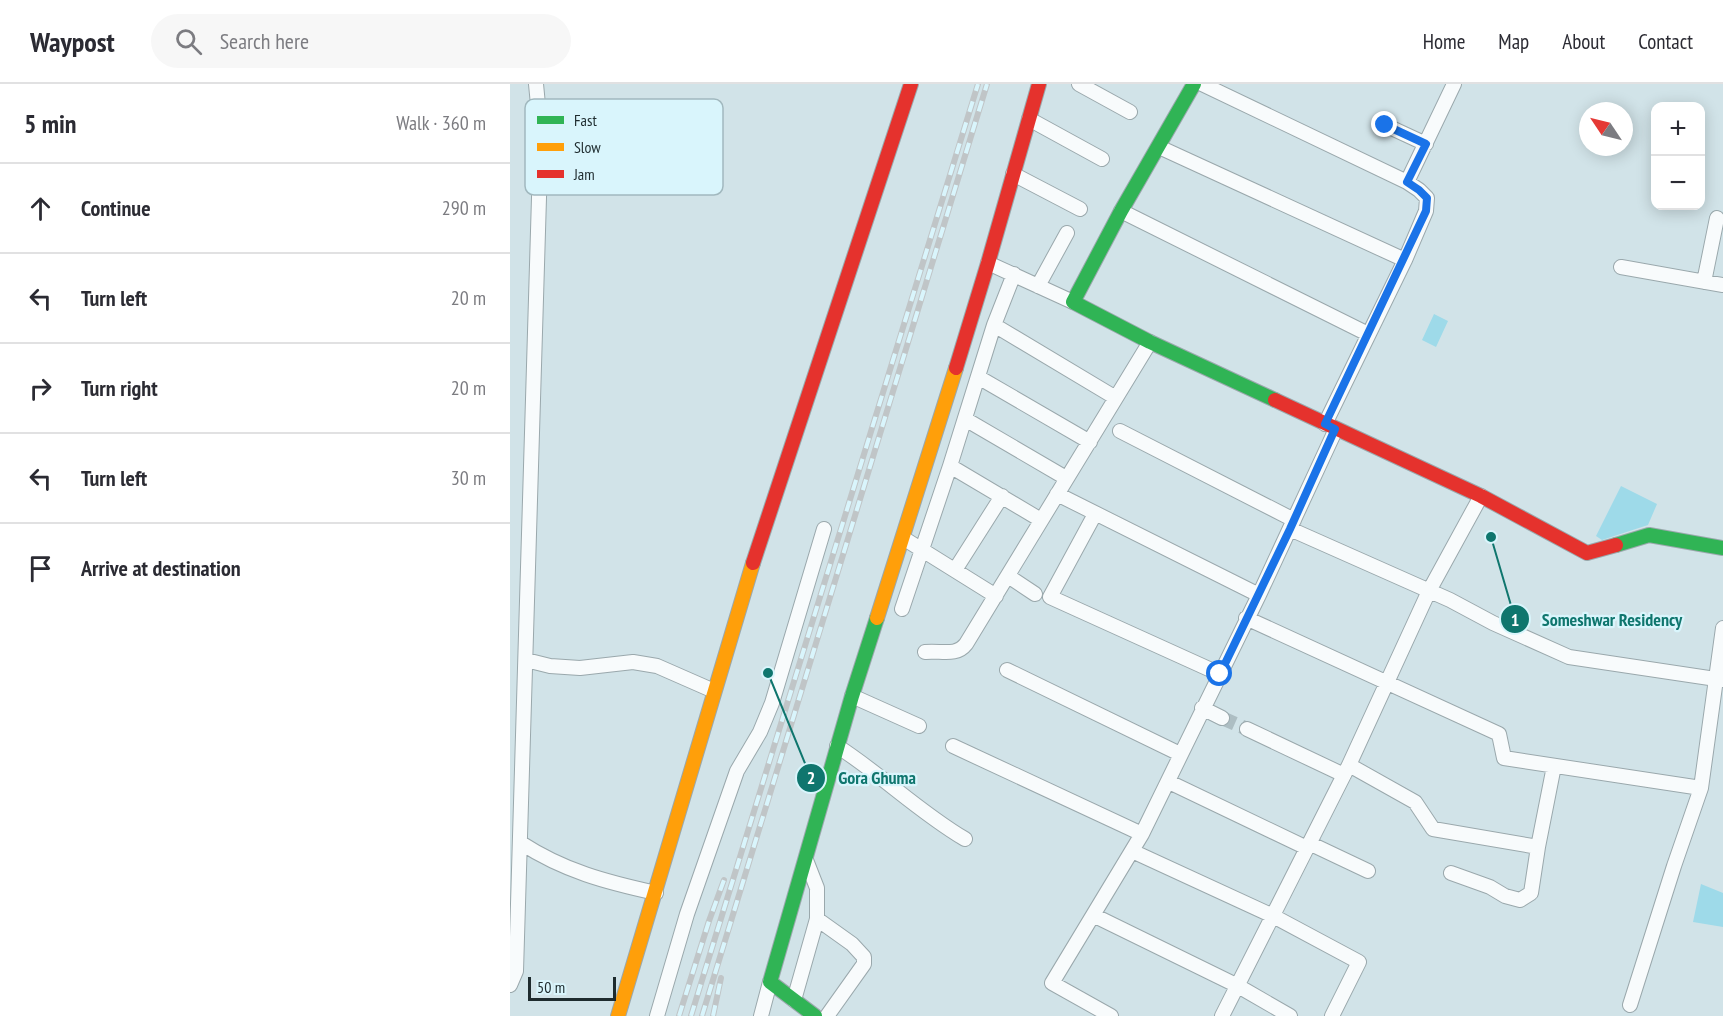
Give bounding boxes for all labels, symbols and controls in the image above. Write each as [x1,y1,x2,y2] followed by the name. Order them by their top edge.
[151,14,571,68] search box
[30,23,115,60] text: Waypost
[172,25,205,58] icon: search
[220,27,309,55] text: Search here
[1423,28,1465,55] text: Home
[1498,28,1529,55] text: Map
[1562,28,1605,55] text: About
[1638,28,1693,55] text: Contact
[525,99,723,195] legend
[1579,102,1633,156] north arrow
[1651,102,1705,210] map controls
[1651,102,1705,156] button: +
[24,107,77,140] text: 5 min
[396,110,486,136] text: Walk · 360 m
[574,110,597,130] text: Fast
[1371,111,1397,137] route end
[574,137,601,157] text: Slow
[1651,156,1705,210] button: −
[573,164,595,184] text: Jam
[24,192,57,225] icon: ahead
[81,194,151,222] text: Continue
[442,195,486,221] text: 290 m
[24,282,57,315] icon: left
[81,284,147,312] text: Turn left
[451,285,486,311] text: 20 m
[24,372,57,405] icon: right
[81,374,158,402] text: Turn right
[451,375,486,401] text: 20 m
[24,462,57,495] icon: left
[81,464,147,492] text: Turn left
[451,465,486,491] text: 30 m
[24,552,57,585] icon: arrive
[81,554,241,582] text: Arrive at destination
[1500,601,1695,637] callout: Someshwar Residency
[1511,608,1519,631] text: 1
[1542,608,1683,631] text: Someshwar Residency
[1206,660,1232,686] route start
[796,760,928,796] callout: Gora Ghuma
[807,766,815,789] text: 2
[838,766,916,789] text: Gora Ghuma
[528,974,616,1002] scale bar
[537,977,565,997] text: 50 m

